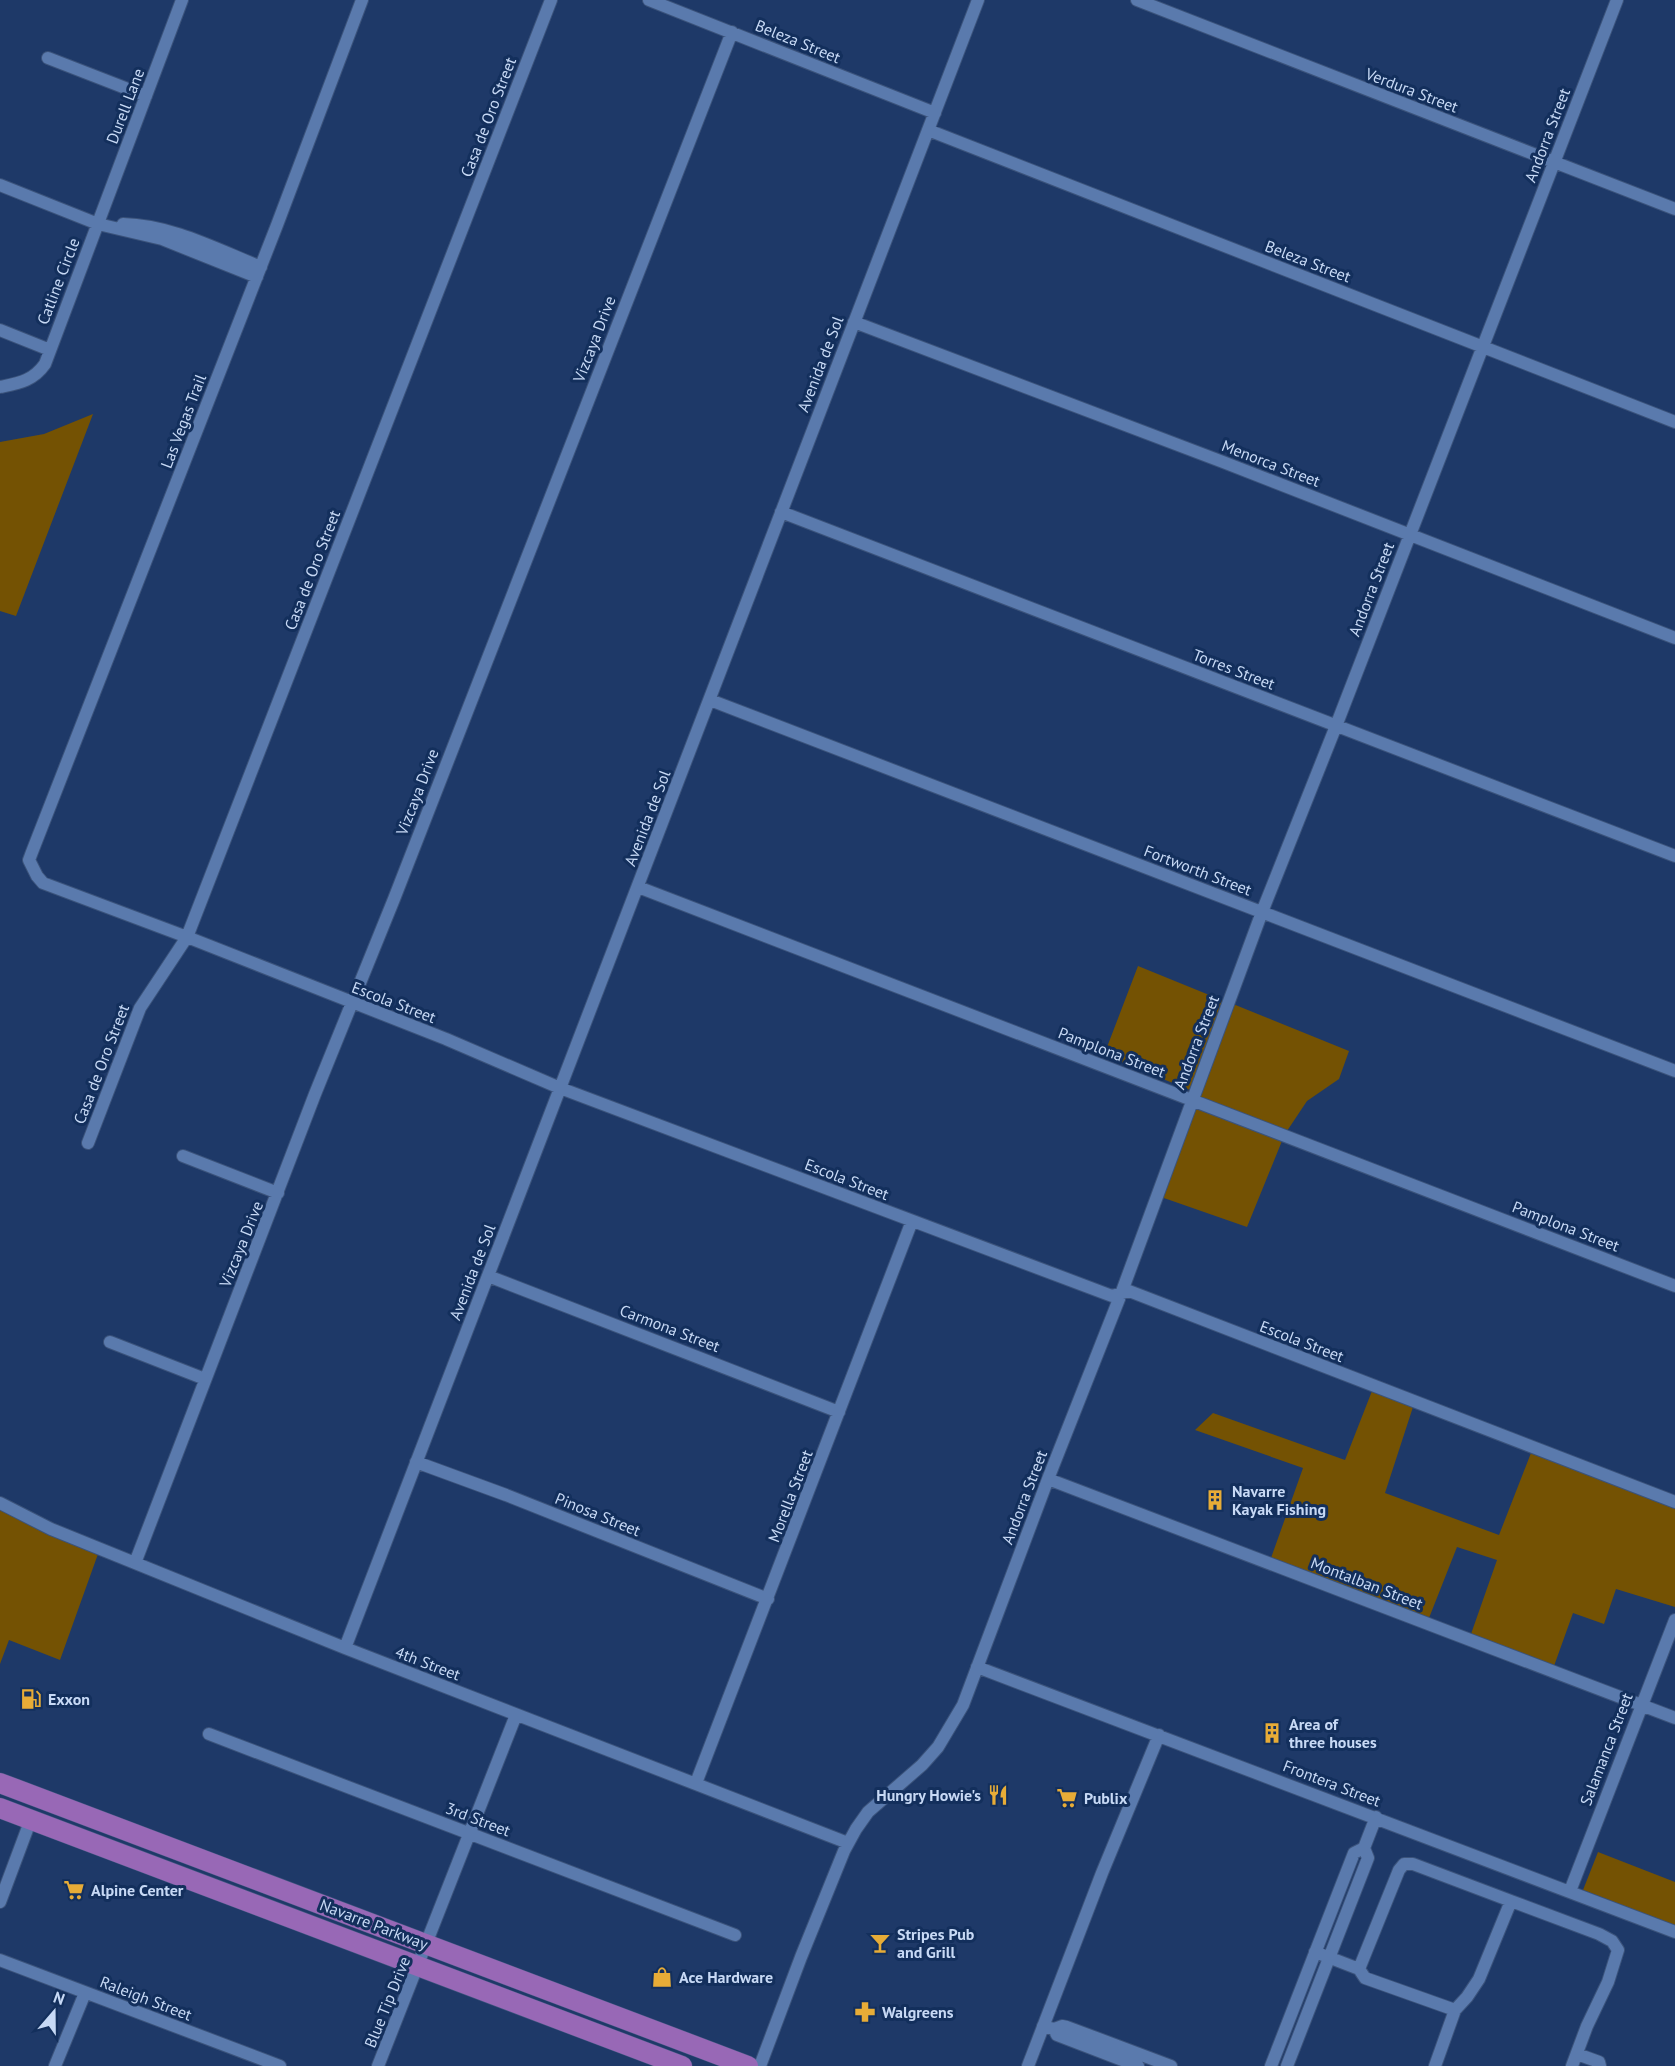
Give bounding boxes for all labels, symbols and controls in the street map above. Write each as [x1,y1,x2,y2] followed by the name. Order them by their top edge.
[752,15,844,67] street label: Beleza Street
[456,54,520,180] street label: Casa de Oro Street
[1362,63,1462,117] street label: Verdura Street
[102,66,148,146] street label: Durell Lane
[1520,85,1574,185] street label: Andorra Street
[32,235,84,327] street label: Catline Circle
[1262,235,1354,287] street label: Beleza Street
[568,293,620,386] street label: Vizcaya Drive
[793,313,848,415] street label: Avenida de Sol
[156,371,210,471] street label: Las Vegas Trail
[1219,435,1324,491] street label: Menorca Street
[280,507,344,633] street label: Casa de Oro Street
[1344,539,1398,639] street label: Andorra Street
[1190,644,1278,694] street label: Torres Street
[391,746,443,839] street label: Vizcaya Drive
[620,767,675,869] street label: Avenida de Sol
[1141,840,1255,900] street label: Fortworth Street
[349,977,439,1027] street label: Escola Street
[1169,992,1223,1092] street label: Andorra Street
[69,1001,133,1127] street label: Casa de Oro Street
[1056,1022,1169,1082] street label: Pamplona Street
[802,1154,892,1204] street label: Escola Street
[1510,1196,1623,1256] street label: Pamplona Street
[214,1198,267,1291] street label: Vizcaya Drive
[445,1221,500,1323] street label: Avenida de Sol
[617,1300,723,1356] street label: Carmona Street
[1257,1316,1347,1366] street label: Escola Street
[763,1447,817,1545] street label: Morella Street
[997,1447,1051,1547] street label: Andorra Street
[1232,1481,1326,1519] place label: Navarre Kayak Fishing
[552,1488,644,1540] street label: Pinosa Street
[1203,1488,1227,1512] building icon: Navarre Kayak Fishing
[1308,1552,1426,1614] street label: Montalban Street
[393,1641,464,1685] street label: 4th Street
[19,1687,43,1711] fuel station icon: Exxon
[48,1689,90,1709] place label: Exxon
[1575,1689,1637,1808] street label: Salamanca Street
[1289,1714,1377,1752] place label: Area of three houses
[1260,1721,1284,1745] building icon: Area of three houses
[1280,1755,1384,1811] street label: Frontera Street
[986,1783,1010,1807] restaurant icon: Hungry Howie's
[876,1785,981,1805] place label: Hungry Howie's
[1055,1786,1079,1810] supermarket icon: Publix
[1084,1788,1128,1808] place label: Publix
[443,1797,514,1841] street label: 3rd Street
[62,1878,86,1902] supermarket icon: Alpine Center
[91,1880,184,1900] place label: Alpine Center
[317,1894,431,1954] street label: Navarre Parkway
[897,1924,975,1962] place label: Stripes Pub and Grill
[868,1931,892,1955] bar icon: Stripes Pub and Grill
[360,1954,414,2050] street label: Blue Tip Drive
[650,1965,674,1989] shop icon: Ace Hardware
[679,1967,773,1987] place label: Ace Hardware
[97,1971,195,2025] street label: Raleigh Street
[24,1982,84,2042] north arrow
[51,1987,67,2009] text: N
[853,2000,877,2024] pharmacy icon: Walgreens
[882,2002,954,2022] place label: Walgreens

